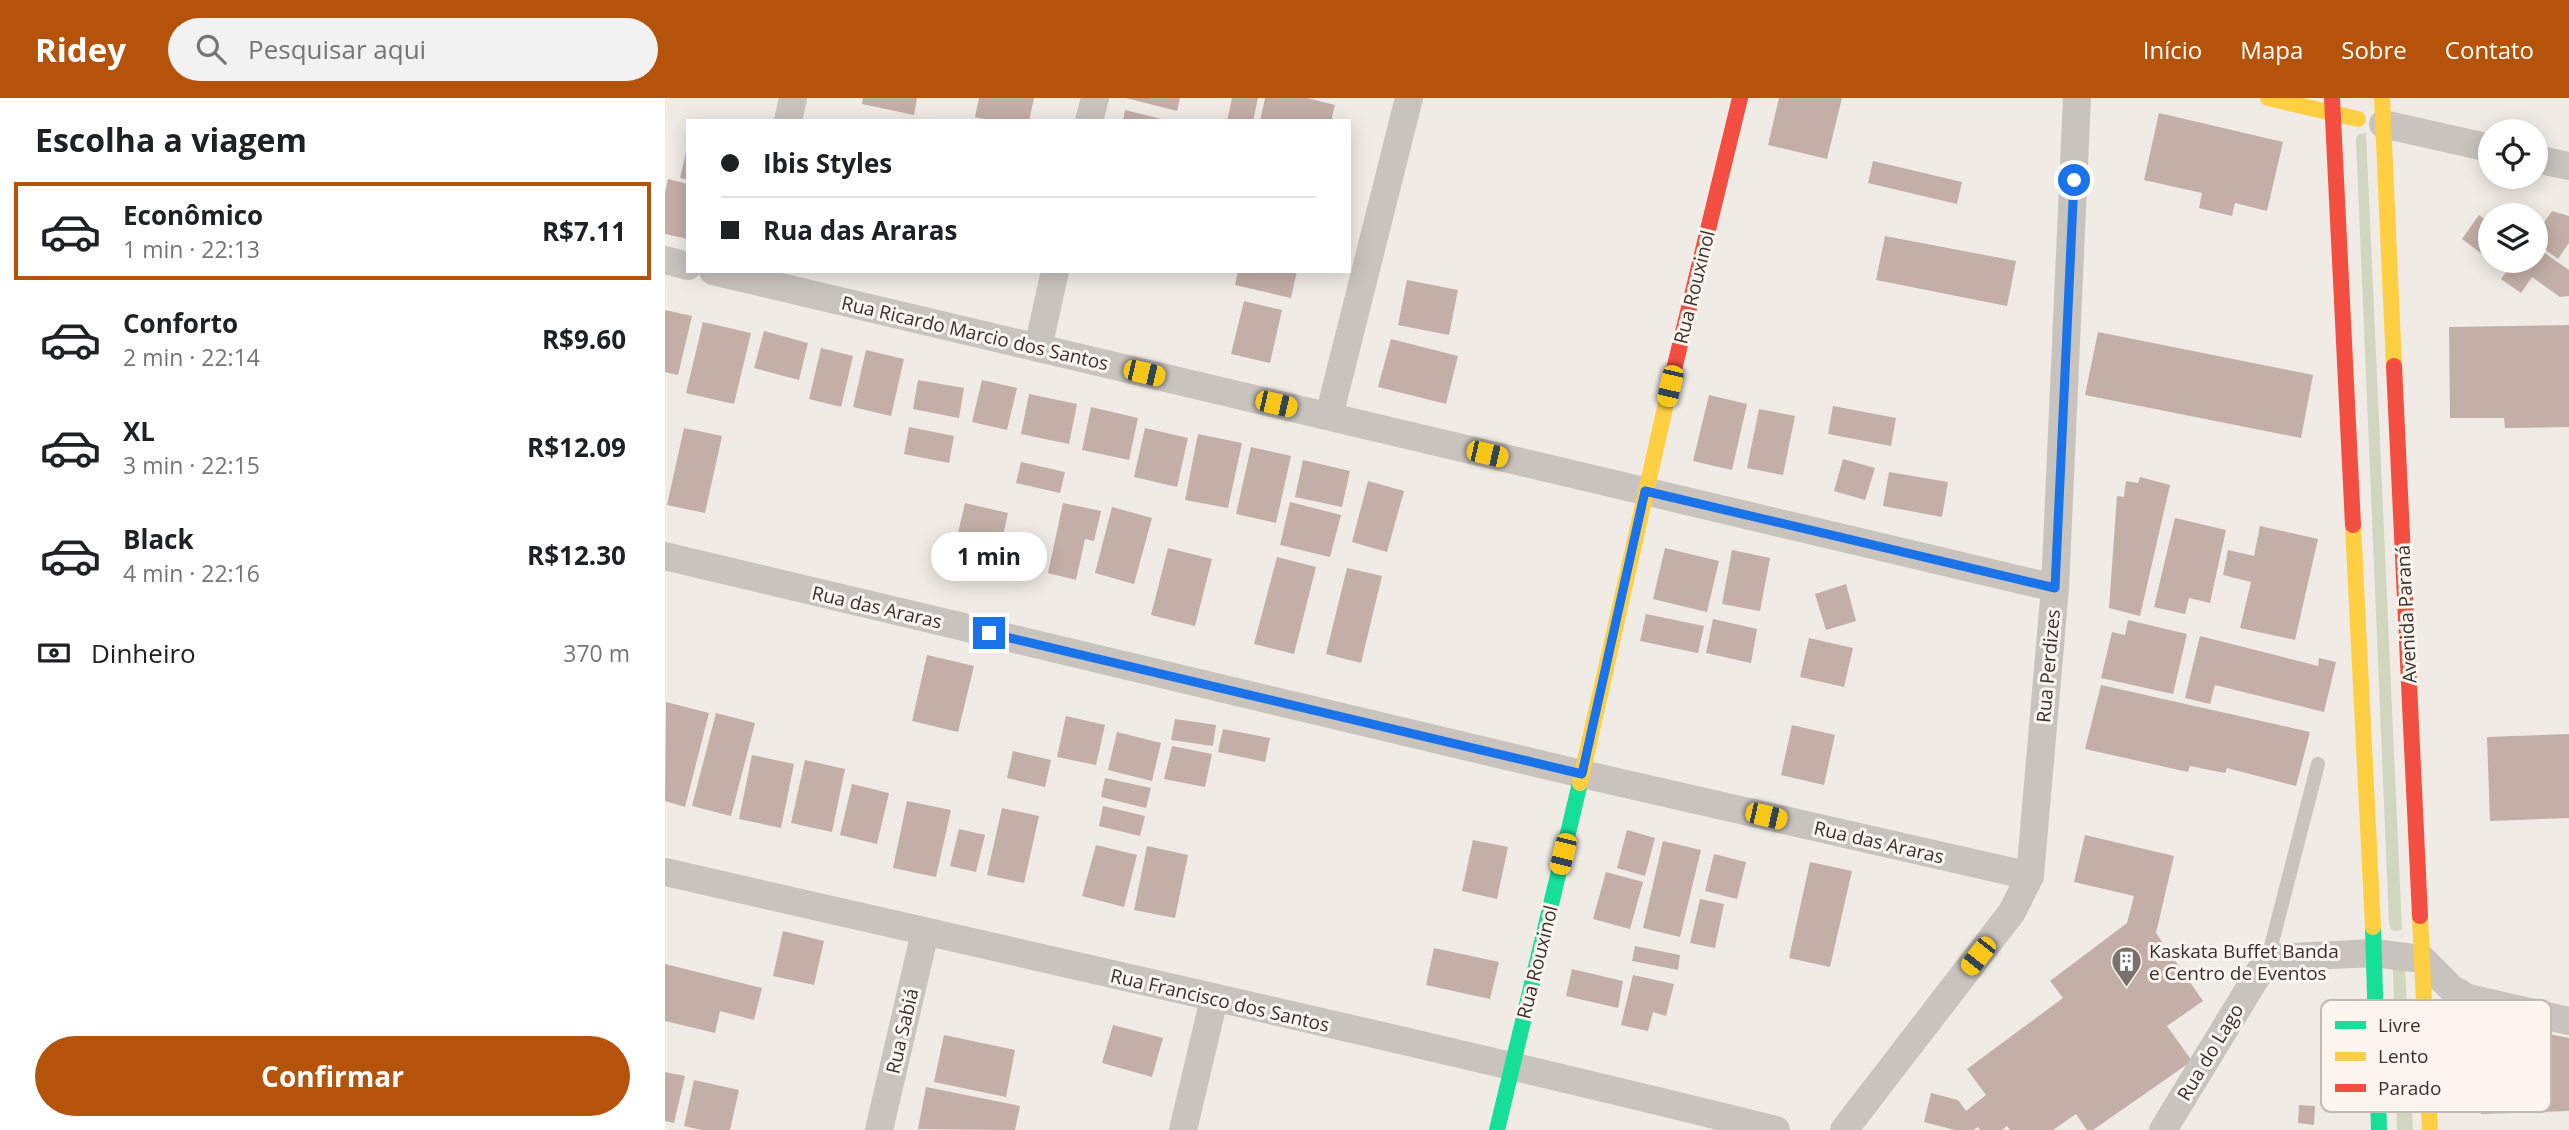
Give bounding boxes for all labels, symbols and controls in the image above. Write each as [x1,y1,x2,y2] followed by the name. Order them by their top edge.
[168,18,658,81] search box
[35,27,126,72] text: Ridey
[192,30,230,68] icon: search
[248,31,426,67] text: Pesquisar aqui
[2143,33,2202,66] text: Início
[2240,33,2303,66] text: Mapa
[2341,33,2407,66] text: Sobre
[2445,33,2534,66] text: Contato
[35,118,307,161] text: Escolha a viagem
[2478,119,2548,273] map controls
[2478,119,2548,189] button: locate
[763,145,892,181] text: Ibis Styles
[2058,164,2090,196] route start
[123,197,263,233] text: Econômico
[39,200,102,263] icon: car
[2478,203,2548,273] button: layers
[763,212,957,248] text: Rua das Araras
[542,213,626,249] text: R$7.11
[1667,227,1721,347] street label: Rua Rouxinol
[123,233,260,265] text: 1 min · 22:13
[839,290,1111,376] street label: Rua Ricardo Marcio dos Santos
[123,305,238,341] text: Conforto
[39,308,102,371] icon: car
[542,321,626,357] text: R$9.60
[123,341,260,373] text: 2 min · 22:14
[1122,358,1167,388] car
[1656,363,1685,409] car
[1254,389,1299,419] car
[123,413,155,449] text: XL
[39,416,102,479] icon: car
[527,429,626,465] text: R$12.09
[1465,439,1510,469] car
[123,449,260,481] text: 3 min · 22:15
[123,521,194,557] text: Black
[39,524,102,587] icon: car
[931,532,1047,580] callout: 1 min
[527,537,626,573] text: R$12.30
[957,540,1021,572] text: 1 min
[2389,544,2423,684] street label: Avenida Paraná
[123,557,260,589] text: 4 min · 22:16
[809,579,945,635] street label: Rua das Araras
[2030,608,2066,724] street label: Rua Perdizes
[973,617,1005,649] route end
[35,634,73,672] icon: cash
[91,635,196,671] text: Dinheiro
[563,637,630,669] text: 370 m
[1744,801,1789,831] car
[1811,814,1947,870] street label: Rua das Araras
[1548,831,1579,877] car
[1510,902,1564,1022] street label: Rua Rouxinol
[1957,933,2000,979] car
[2149,938,2339,986] place label: Kaskata Buffet Banda e Centro de Eventos
[2109,945,2143,989] building icon: Kaskata Buffet Banda e Centro de Eventos
[1108,962,1332,1038] street label: Rua Francisco dos Santos
[880,986,924,1076] street label: Rua Sabiá
[2171,999,2249,1105] street label: Rua do Lago
[2321,1000,2551,1112] legend
[2378,1012,2421,1038] text: Livre
[35,1036,630,1116] button: Confirmar
[2378,1043,2428,1069] text: Lento
[2378,1075,2441,1101] text: Parado

